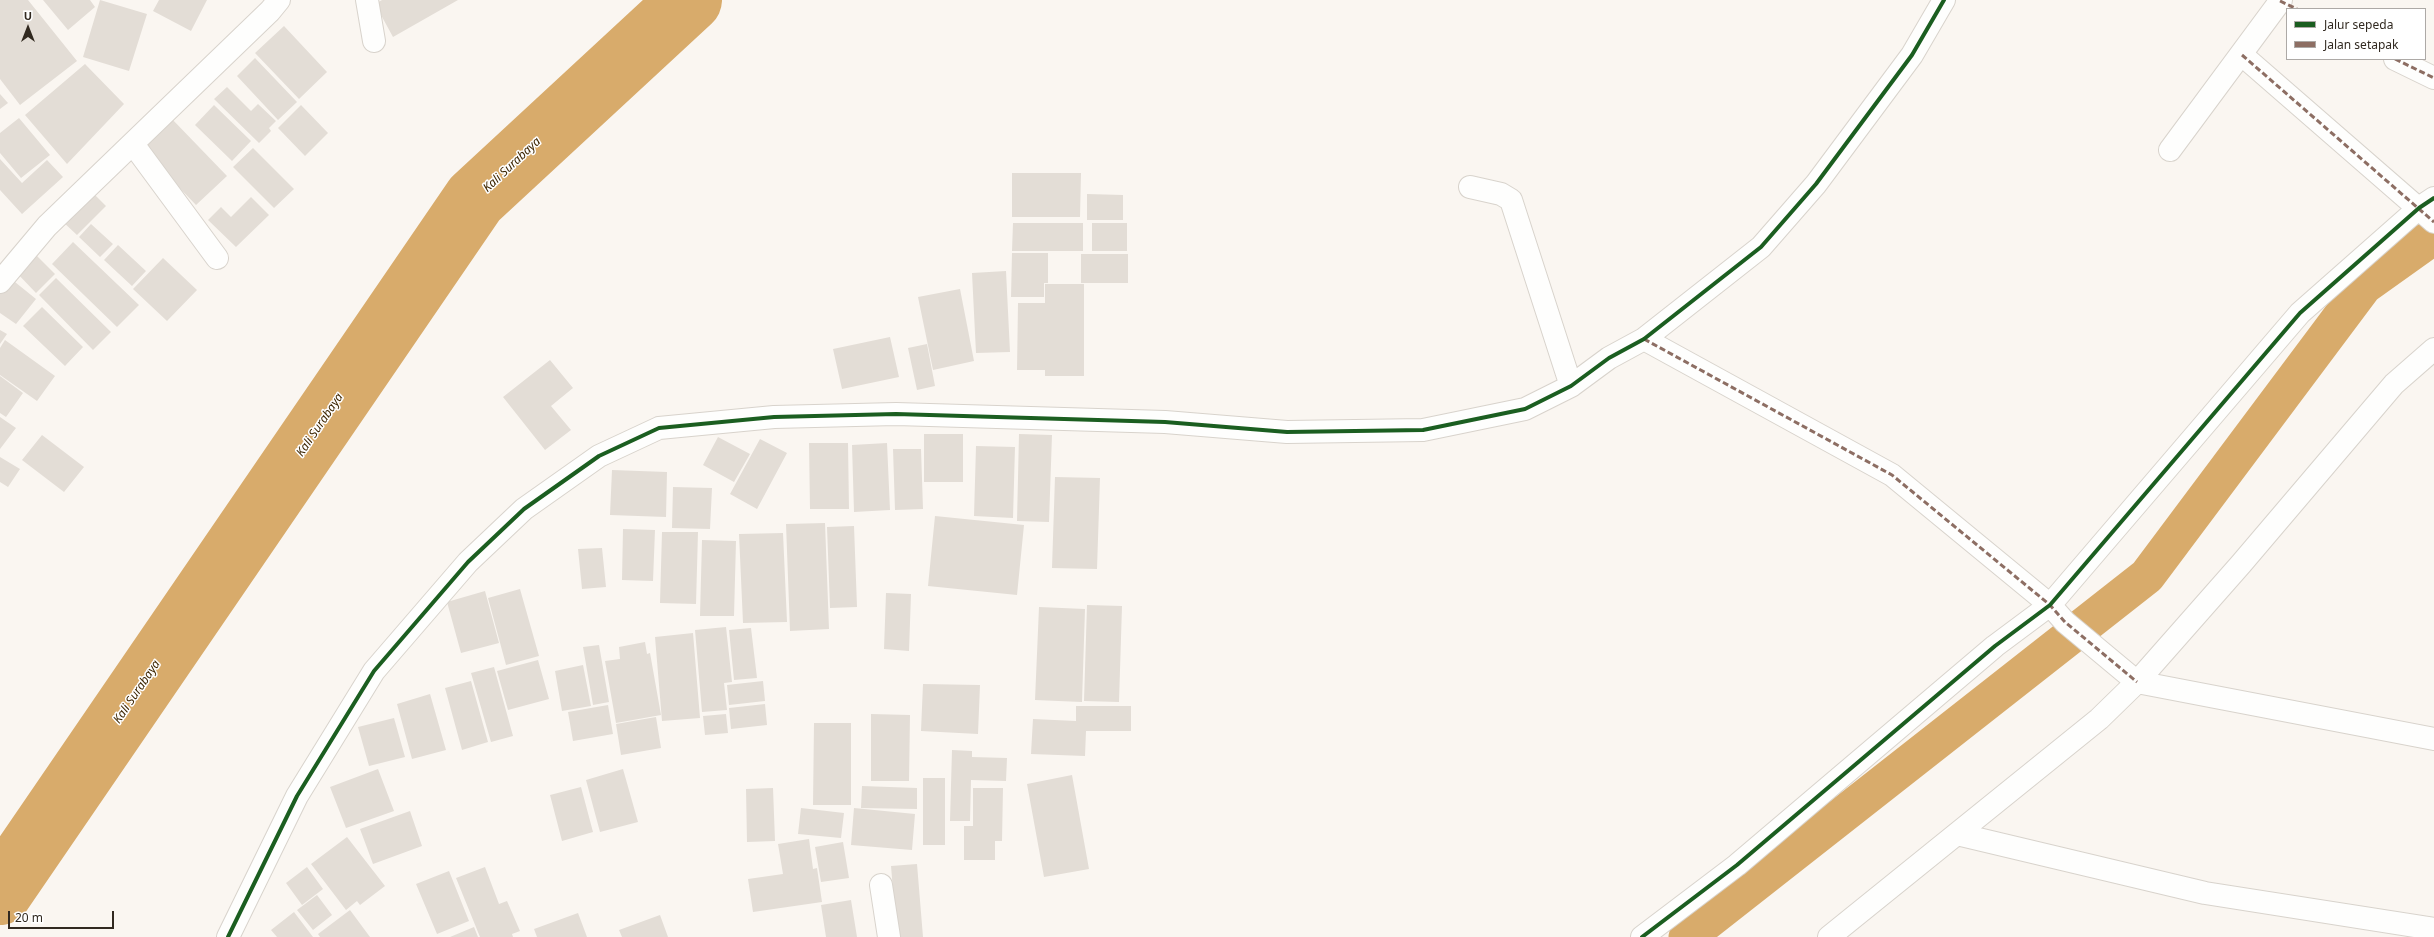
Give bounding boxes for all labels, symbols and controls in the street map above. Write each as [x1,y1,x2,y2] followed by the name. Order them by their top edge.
[8,8,48,48] north arrow
[24,8,32,23] text: U
[2286,8,2426,60] legend
[2324,16,2393,33] text: Jalur sepeda
[2324,36,2398,53] text: Jalan setapak
[480,135,544,195] water label: Kali Surabaya
[294,391,346,459] water label: Kali Surabaya
[111,658,163,726] water label: Kali Surabaya
[10,903,116,929] scale bar
[15,909,43,926] text: 20 m

